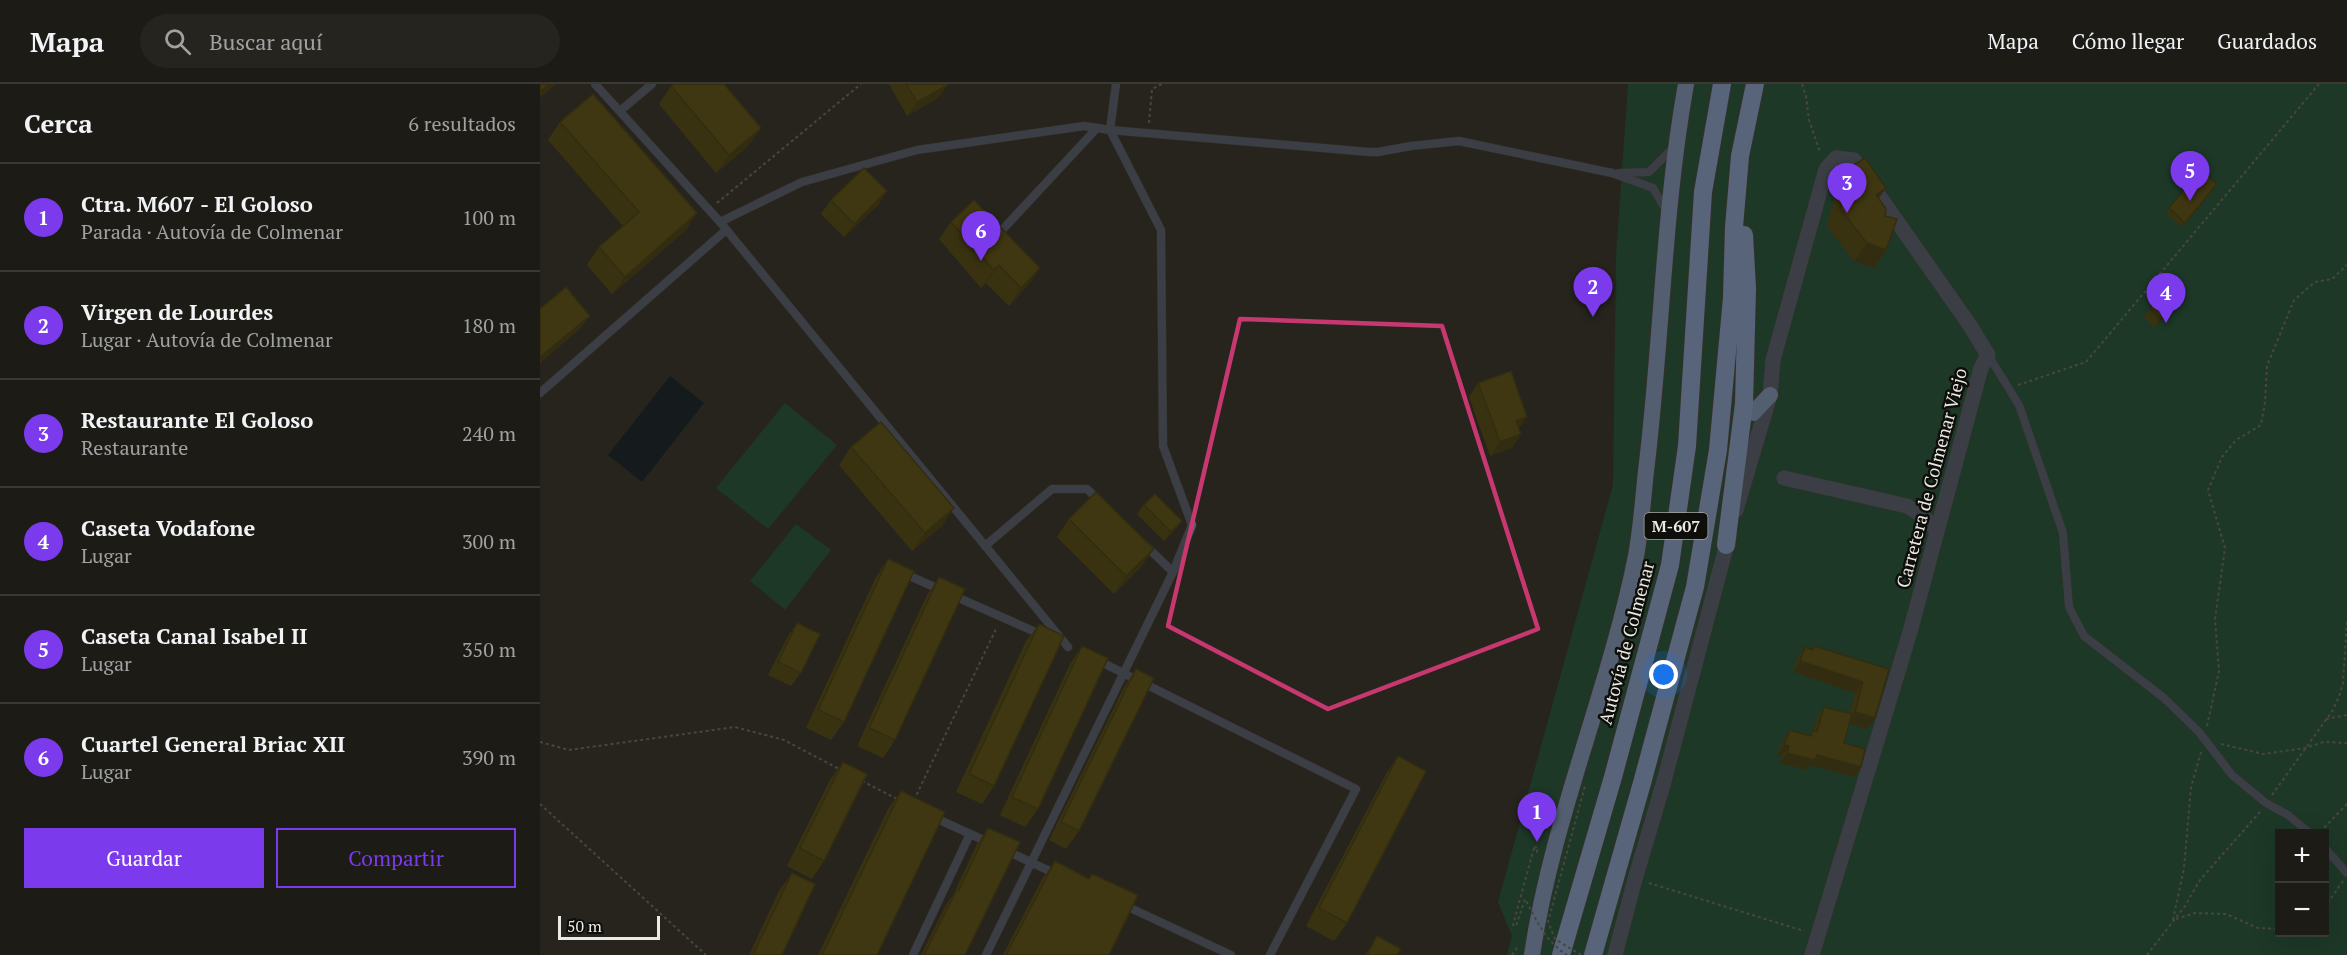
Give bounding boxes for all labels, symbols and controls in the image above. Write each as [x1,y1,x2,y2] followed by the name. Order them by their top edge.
[140,14,560,68] search box
[30,23,104,60] text: Mapa
[161,25,194,58] icon: search
[209,27,323,56] text: Buscar aquí
[1987,27,2039,55] text: Mapa
[2072,27,2184,55] text: Cómo llegar
[2217,27,2317,55] text: Guardados
[24,106,93,140] text: Cerca
[408,110,516,137] text: 6 resultados
[2170,152,2210,201] pin: 5
[1828,164,1866,213] pin: 3
[81,189,313,218] text: Ctra. M607 - El Goloso
[38,204,49,231] text: 1
[462,204,516,231] text: 100 m
[962,212,1000,261] pin: 6
[81,218,343,245] text: Parada · Autovía de Colmenar
[1574,268,1612,317] pin: 2
[2146,274,2186,323] pin: 4
[81,297,273,326] text: Virgen de Lourdes
[38,312,49,339] text: 2
[462,312,516,339] text: 180 m
[81,326,333,353] text: Lugar · Autovía de Colmenar
[1890,365,1972,590] street label: Carretera de Colmenar Viejo
[81,405,313,434] text: Restaurante El Goloso
[38,420,49,447] text: 3
[462,420,516,447] text: 240 m
[81,434,188,461] text: Restaurante
[81,513,255,542] text: Caseta Vodafone
[1644,513,1708,539] road number: M-607
[38,528,49,555] text: 4
[462,528,516,555] text: 300 m
[81,542,132,569] text: Lugar
[1593,558,1659,727] street label: Autovía de Colmenar
[81,621,307,650] text: Caseta Canal Isabel II
[38,636,49,663] text: 5
[462,636,516,663] text: 350 m
[81,650,132,677] text: Lugar
[1649,660,1678,689] your location
[81,729,345,758] text: Cuartel General Briac XII
[38,744,49,771] text: 6
[462,744,516,771] text: 390 m
[81,758,132,785] text: Lugar
[1518,792,1556,842] pin: 1
[24,828,264,888] button: Guardar
[276,828,516,888] button: Compartir
[2275,829,2329,937] map controls
[2275,829,2329,883] button: +
[2275,883,2329,937] button: −
[558,913,660,940] scale bar
[567,915,602,937] text: 50 m

